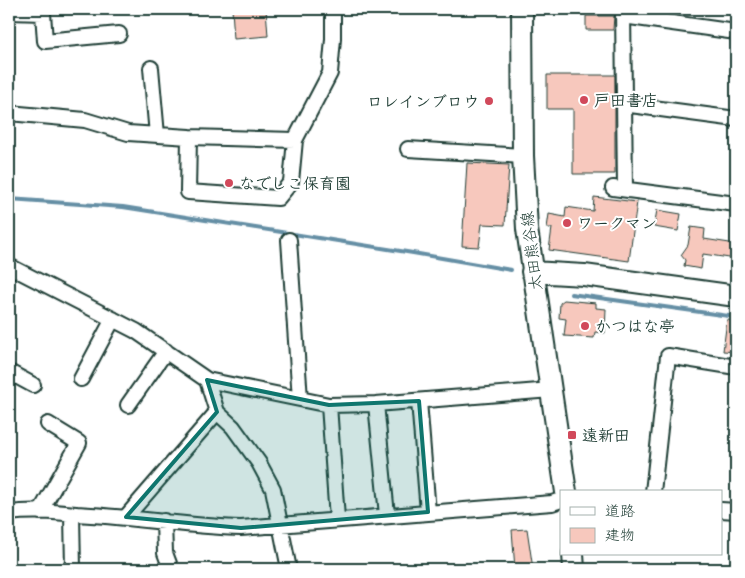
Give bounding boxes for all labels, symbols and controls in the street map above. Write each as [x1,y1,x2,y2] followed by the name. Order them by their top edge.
[594,90,658,112] place label: 戸田書店
[367,91,479,113] place label: ロレインブロウ
[578,94,590,106] marker: 戸田書店
[483,95,495,107] marker: ロレインブロウ
[239,173,351,195] place label: なでしこ保育園
[223,177,235,189] marker: なでしこ保育園
[516,210,548,292] street label: 太田熊谷線
[577,213,657,235] place label: ワークマン
[561,217,573,229] marker: ワークマン
[595,316,675,338] place label: かつはな亭
[579,320,591,332] marker: かつはな亭
[582,425,630,447] place label: 遠新田
[566,429,578,441] marker: 遠新田
[560,490,722,556] legend
[605,501,635,522] text: 道路
[605,525,635,546] text: 建物

